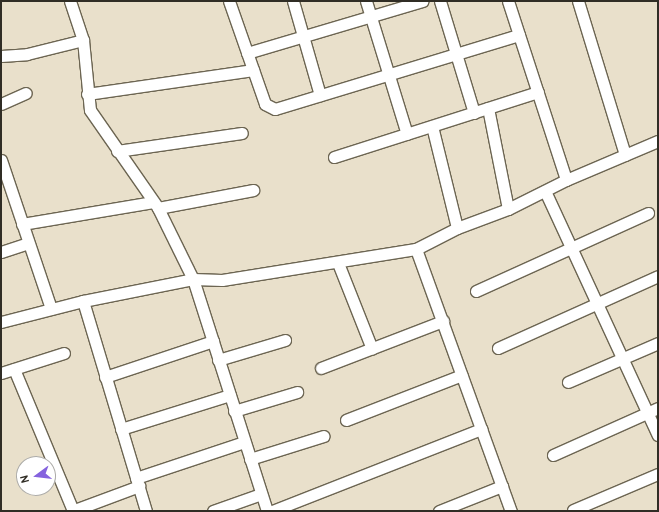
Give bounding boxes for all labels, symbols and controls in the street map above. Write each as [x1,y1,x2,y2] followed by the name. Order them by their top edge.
[16,456,56,496] north arrow
[18,473,33,484] text: N

